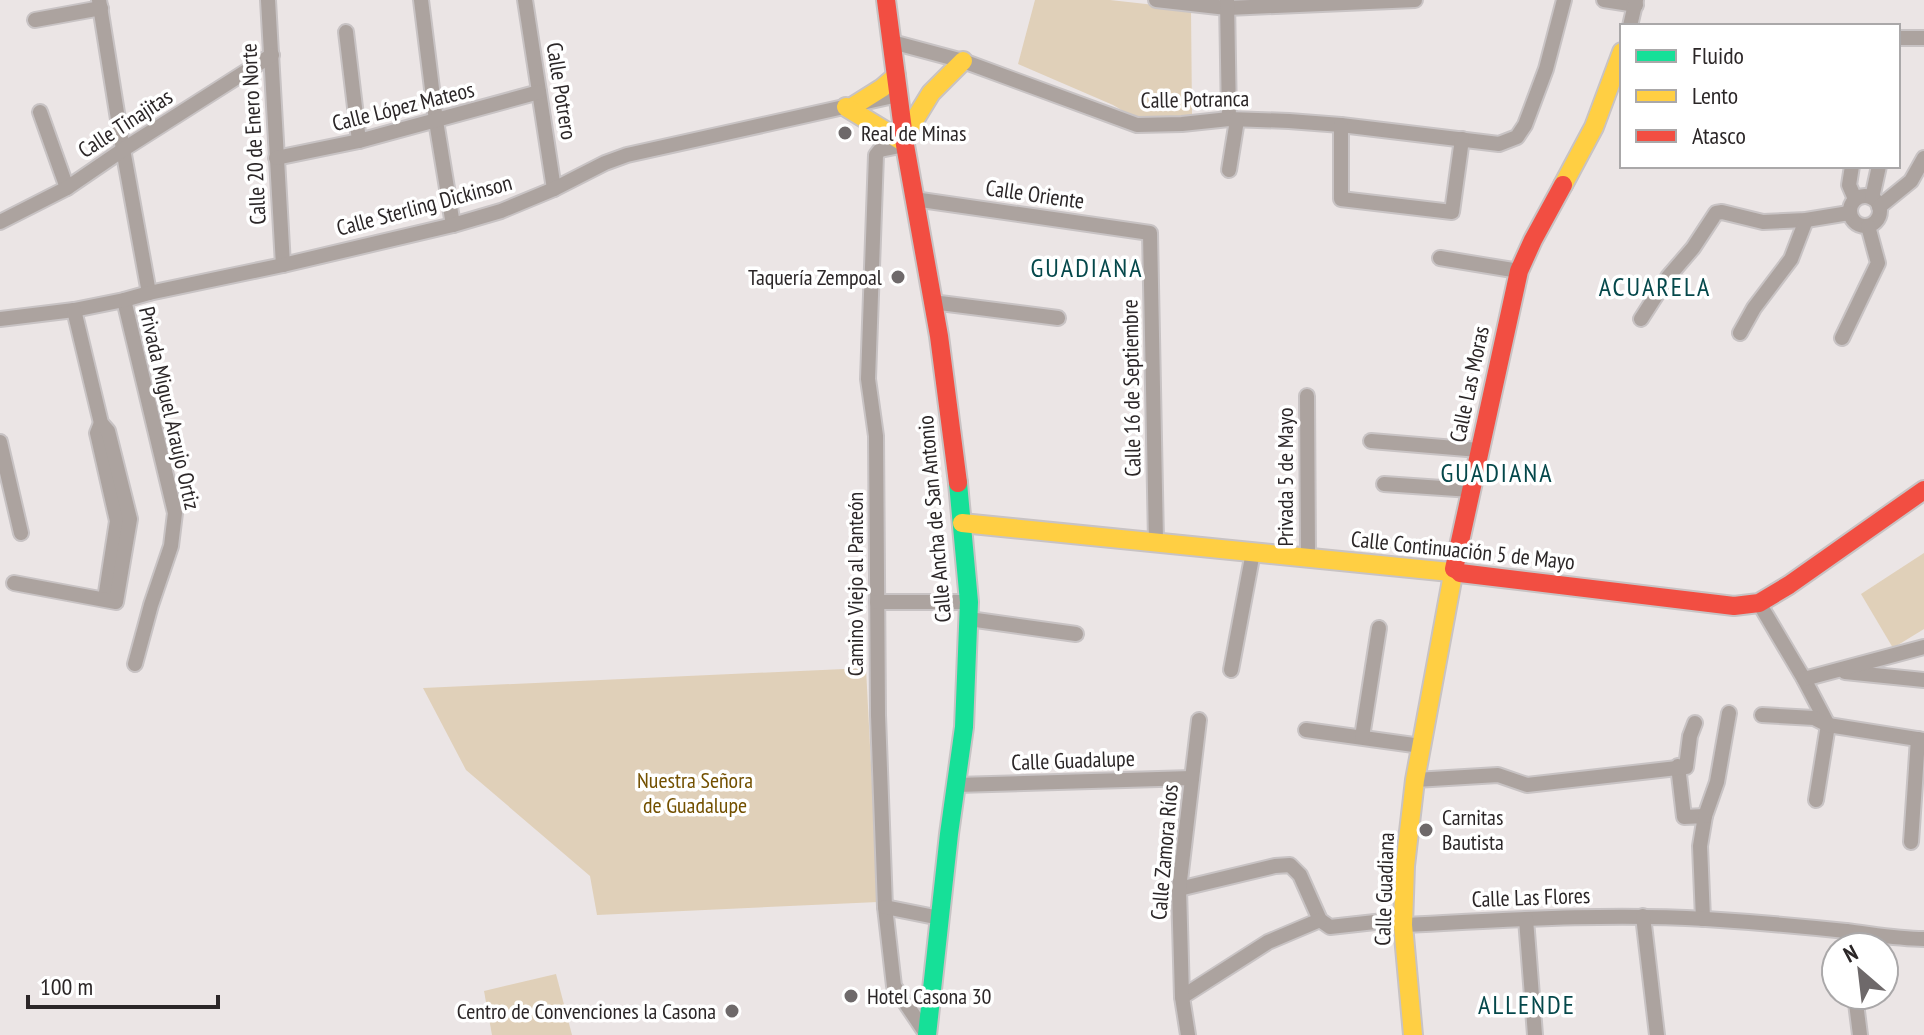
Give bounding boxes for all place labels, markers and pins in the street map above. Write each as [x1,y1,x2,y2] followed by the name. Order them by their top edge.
[861,119,966,147] place label: Real de Minas
[836,124,854,142] marker: Real de Minas
[748,263,883,291] place label: Taquería Zempoal
[889,268,907,286] marker: Taquería Zempoal
[1442,803,1504,856] place label: Carnitas Bautista
[1417,821,1435,839] marker: Carnitas Bautista
[867,982,992,1010] place label: Hotel Casona 30
[842,987,860,1005] marker: Hotel Casona 30
[457,997,716,1025] place label: Centro de Convenciones la Casona
[723,1002,741,1020] marker: Centro de Convenciones la Casona

